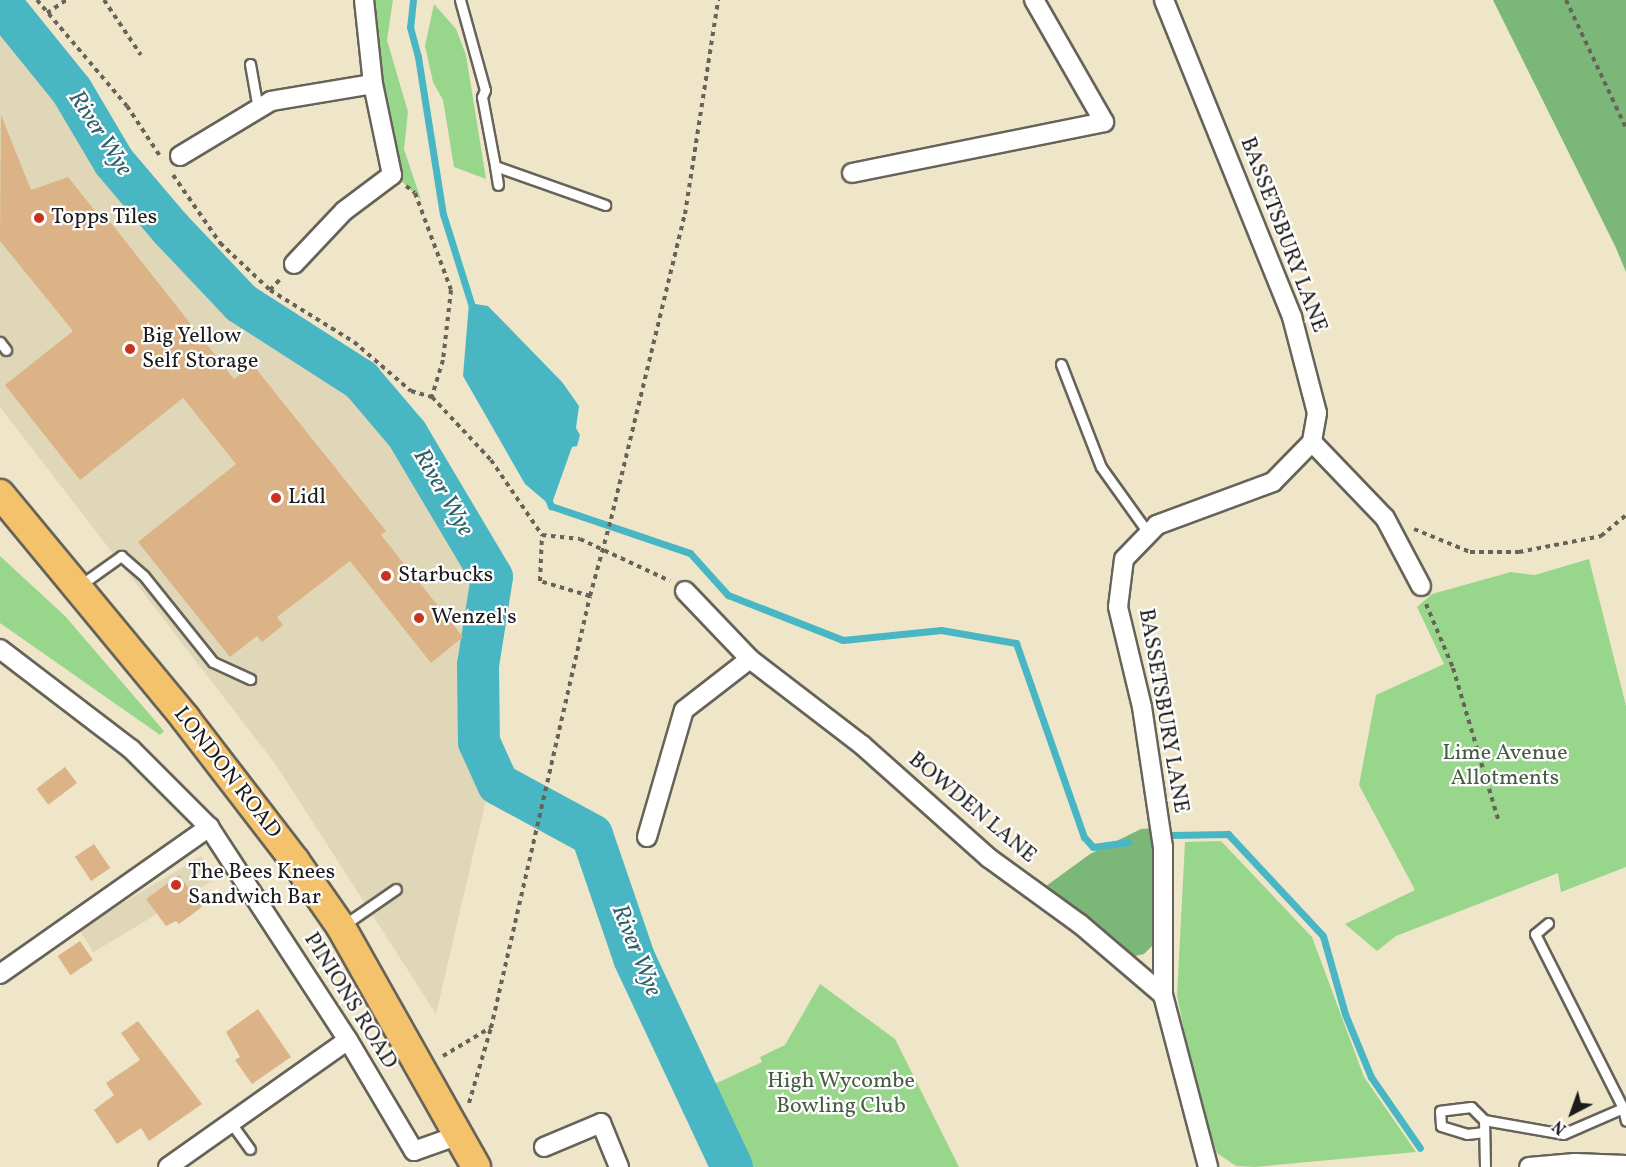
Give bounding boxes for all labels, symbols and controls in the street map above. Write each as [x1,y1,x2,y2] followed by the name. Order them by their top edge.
[61,86,137,182] water label: River Wye
[1233,133,1333,337] street label: BASSETSBURY LANE
[51,205,158,231] place label: Topps Tiles
[32,211,46,225] marker: Topps Tiles
[142,323,256,374] place label: Big Yellow Self Storage
[123,342,137,356] marker: Big Yellow Self Storage
[405,444,479,542] water label: River Wye
[288,485,326,511] place label: Lidl
[269,491,283,505] marker: Lidl
[398,563,493,589] place label: Starbucks
[379,569,393,583] marker: Starbucks
[431,605,517,631] place label: Wenzel's
[1132,606,1194,816] street label: BASSETSBURY LANE
[412,611,426,625] marker: Wenzel's
[167,702,287,844] street label: LONDON ROAD
[1442,740,1568,792] park label: Lime Avenue Allotments
[903,747,1041,869] street label: BOWDEN LANE
[188,859,335,910] place label: The Bees Knees Sandwich Bar
[169,878,183,892] marker: The Bees Knees Sandwich Bar
[604,901,666,1001] water label: River Wye
[298,928,402,1074] street label: PINIONS ROAD
[767,1068,915,1120] park label: High Wycombe Bowling Club
[1542,1083,1602,1143] north arrow
[1549,1114,1572,1139] text: N

